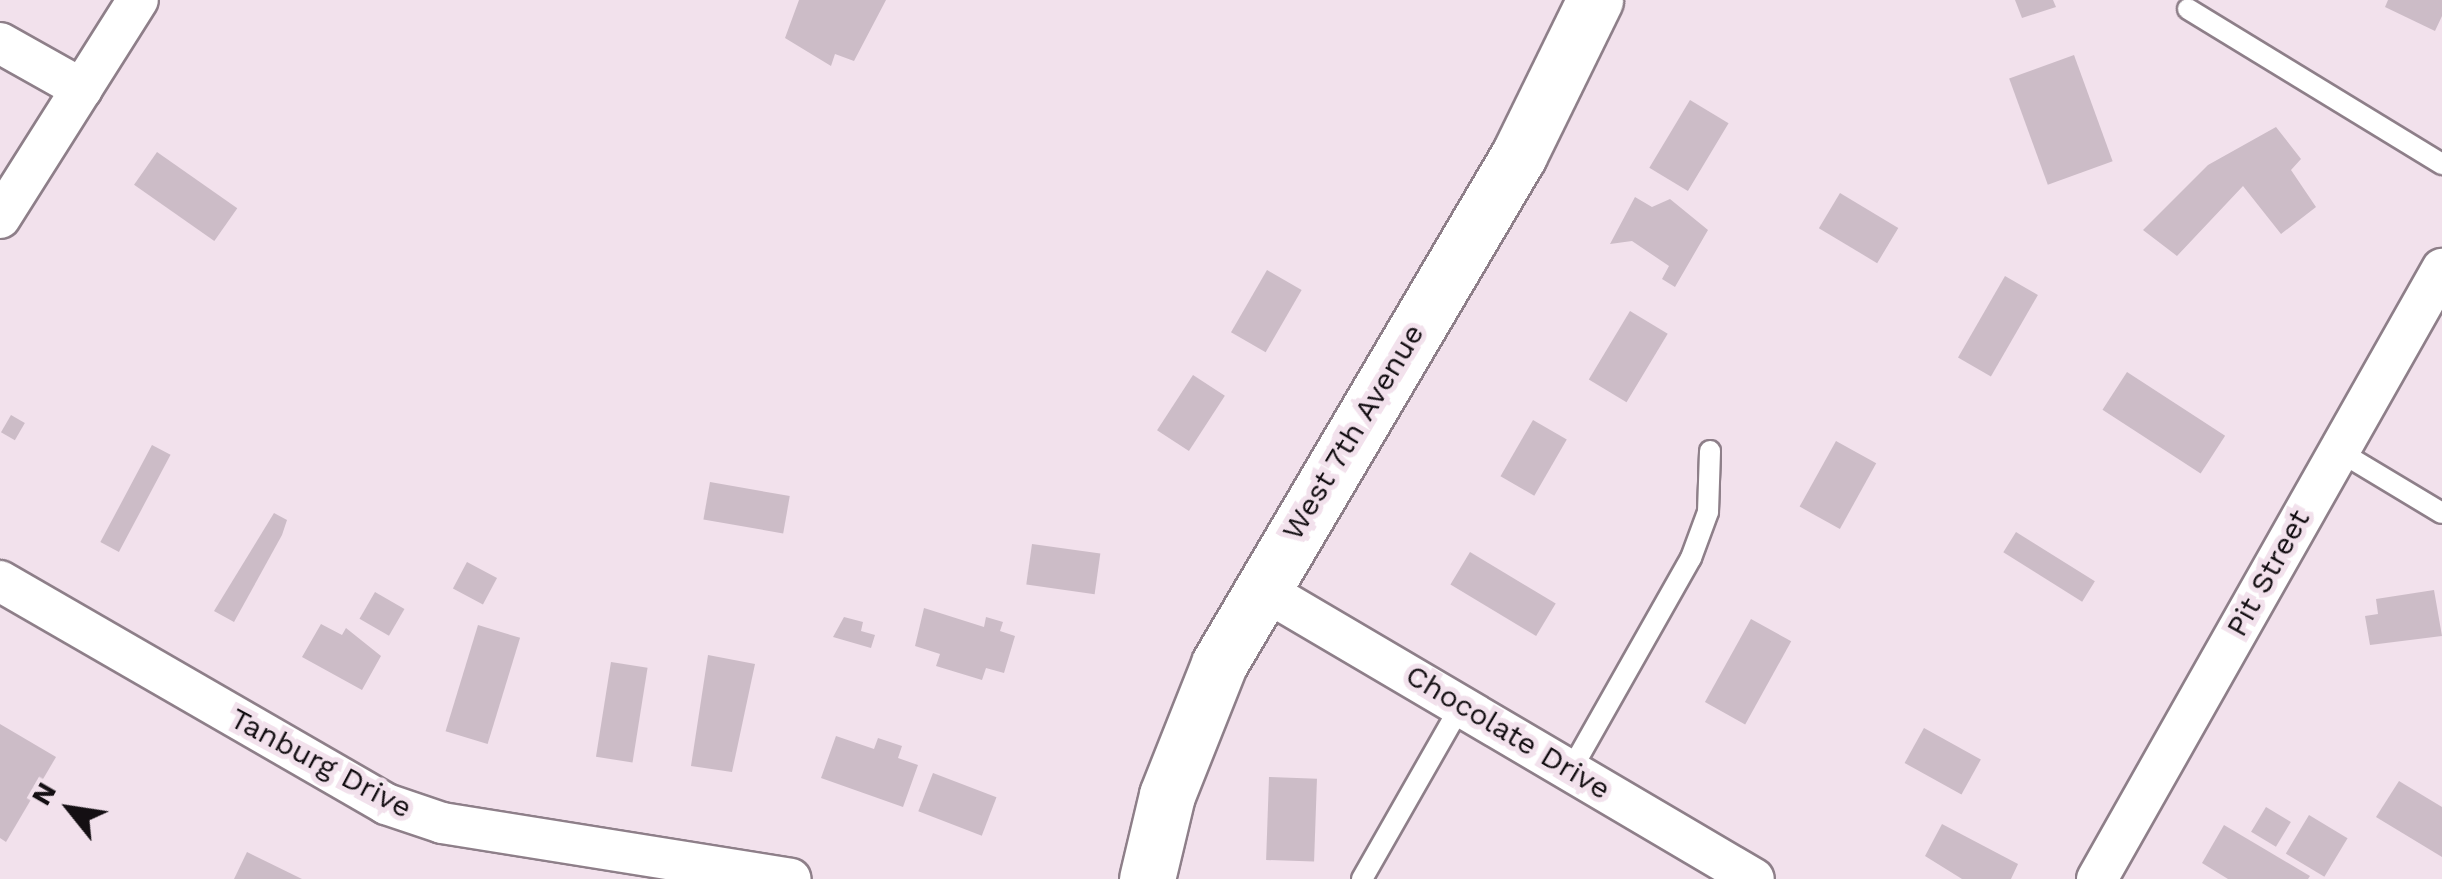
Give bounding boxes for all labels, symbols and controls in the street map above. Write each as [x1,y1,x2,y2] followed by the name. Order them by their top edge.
[1274,316,1432,548] street label: West 7th Avenue
[2218,503,2318,643] street label: Pit Street
[1399,657,1617,807] street label: Chocolate Drive
[224,700,418,826] street label: Tanburg Drive
[20,759,120,859] north arrow
[24,777,63,811] text: N

